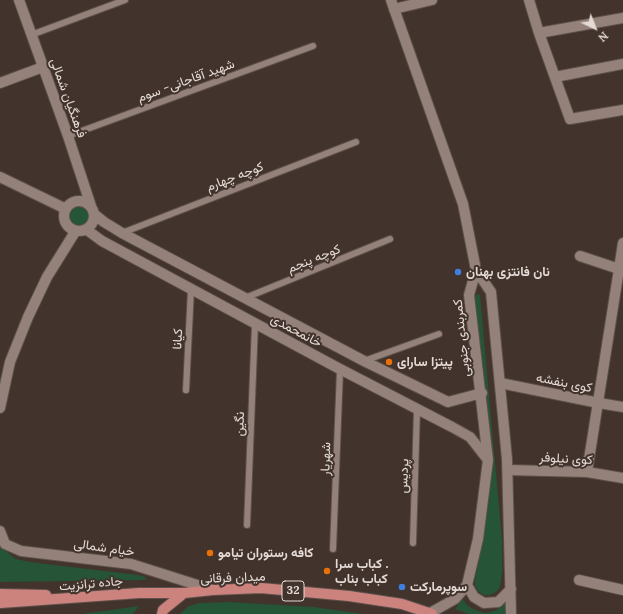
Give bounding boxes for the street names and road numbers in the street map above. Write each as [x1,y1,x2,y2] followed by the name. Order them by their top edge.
[46,56,90,140] street label: فرهنگیان شمالی
[135,56,237,106] street label: شهید آقاجانی- سوم
[204,159,266,195] street label: کوچه چهارم
[285,241,343,277] street label: کوچه پنجم
[450,298,474,378] street label: کمربندی جنوبی
[268,311,324,351] street label: خانمحمدی
[170,328,186,350] street label: کیانا
[535,370,593,396] street label: کوی بنفشه
[232,411,248,437] street label: نگین
[318,442,334,476] street label: شهریار
[539,450,593,468] street label: کوی نیلوفر
[396,458,412,494] street label: پردیس
[73,536,135,560] street label: خیام شمالی
[200,569,266,587] street label: میدان فرقانی
[59,573,123,595] street label: جاده ترانزیت
[282,581,304,601] road number: 32

